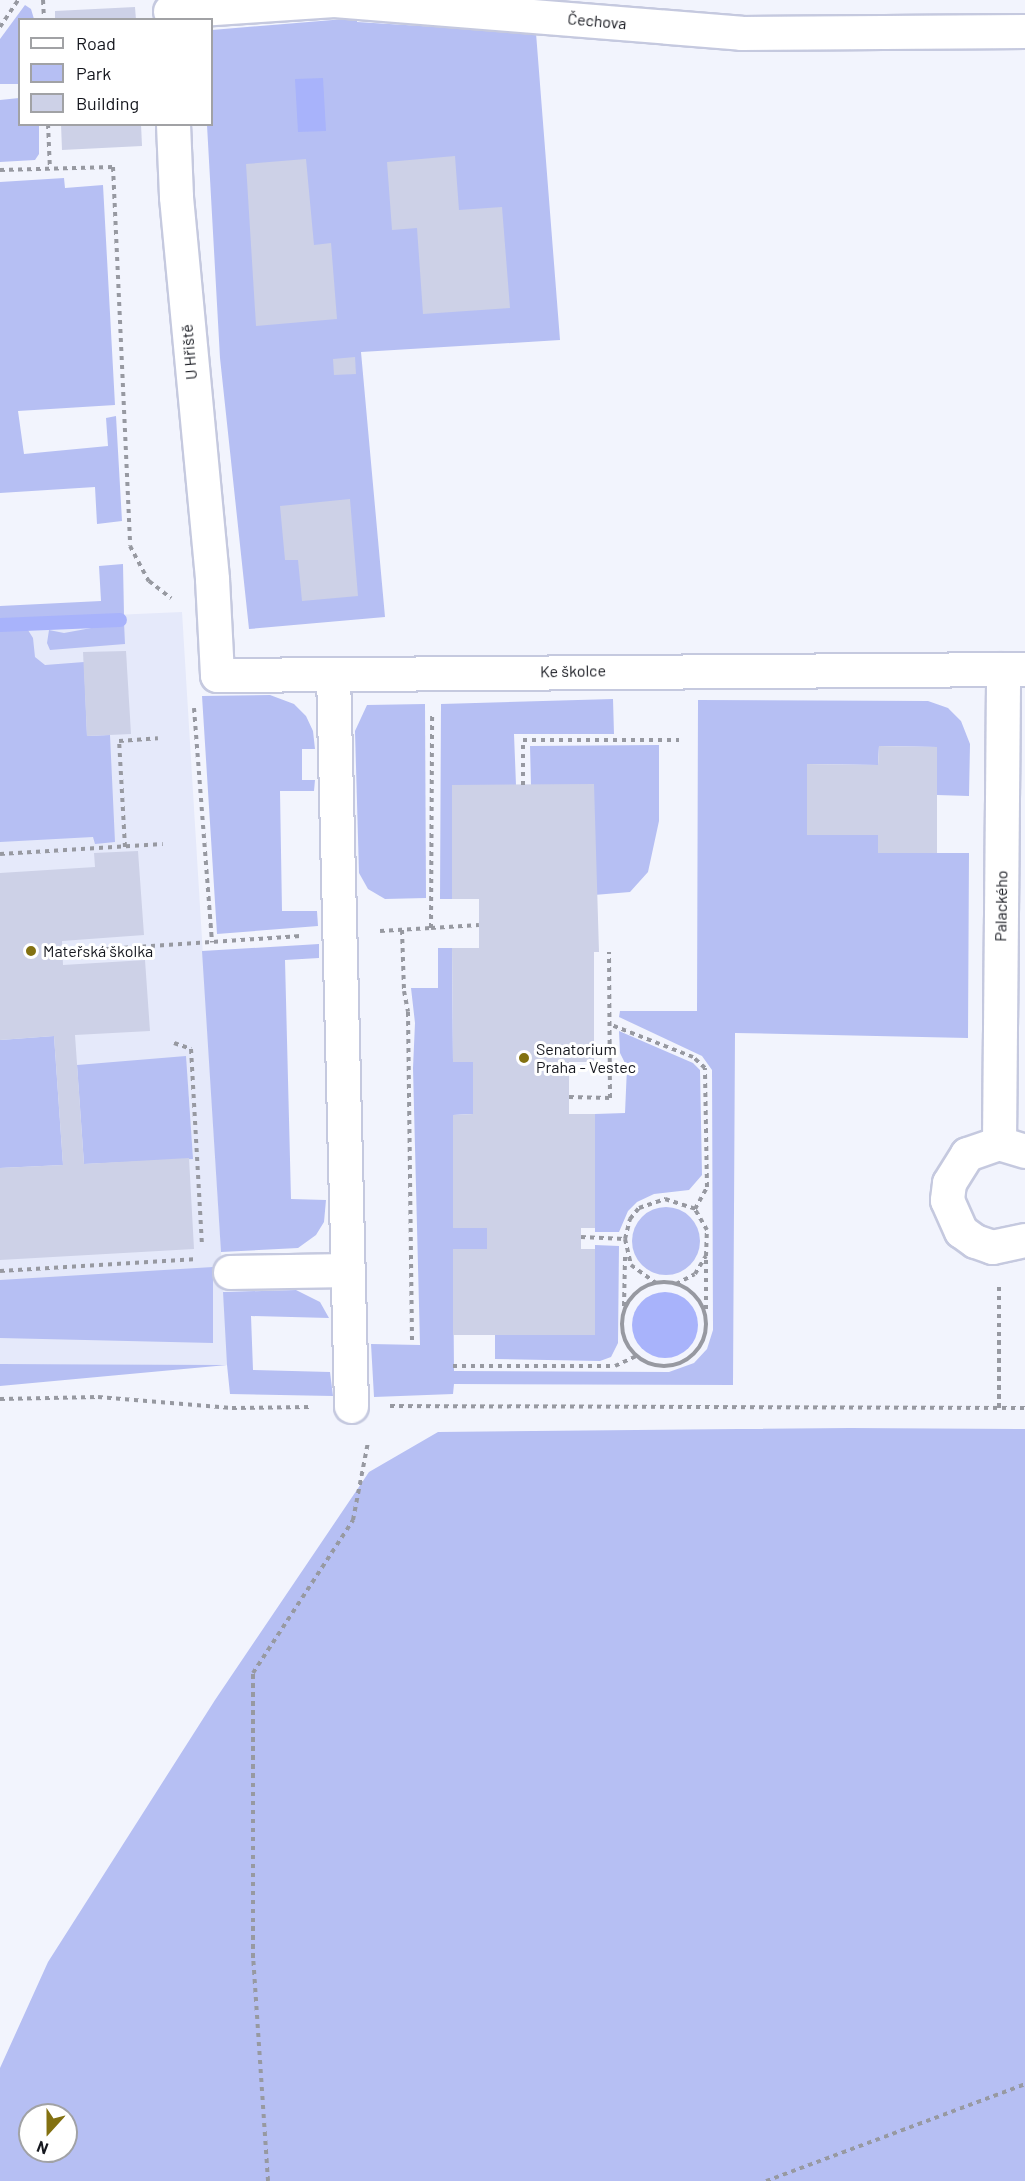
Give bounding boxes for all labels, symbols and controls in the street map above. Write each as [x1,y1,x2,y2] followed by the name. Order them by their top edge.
[567,9,627,33] street label: Čechova
[18,18,213,126] legend
[76,32,116,54] text: Road
[76,62,111,84] text: Park
[76,92,139,114] text: Building
[177,323,201,381] street label: U Hřiště
[540,661,606,681] street label: Ke školce
[991,870,1011,942] street label: Palackého
[43,941,153,961] place label: Mateřská školka
[24,944,38,958] marker: Mateřská školka
[536,1039,636,1077] place label: Senatorium Praha - Vestec
[517,1051,531,1065] marker: Senatorium Praha - Vestec
[18,2103,78,2163] north arrow
[34,2138,50,2159] text: N

